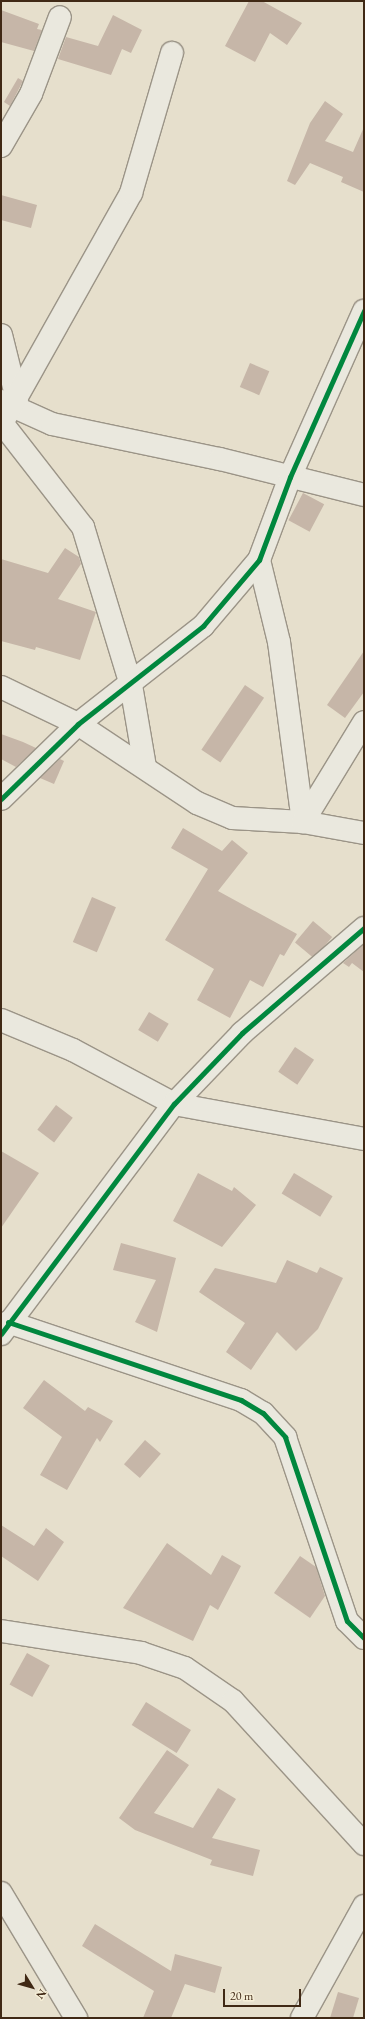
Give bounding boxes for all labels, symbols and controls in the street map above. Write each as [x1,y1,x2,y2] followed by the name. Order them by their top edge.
[12,1967,52,2007] north arrow
[225,1981,303,2007] scale bar
[33,1986,50,2002] text: N
[230,1988,253,2004] text: 20 m

